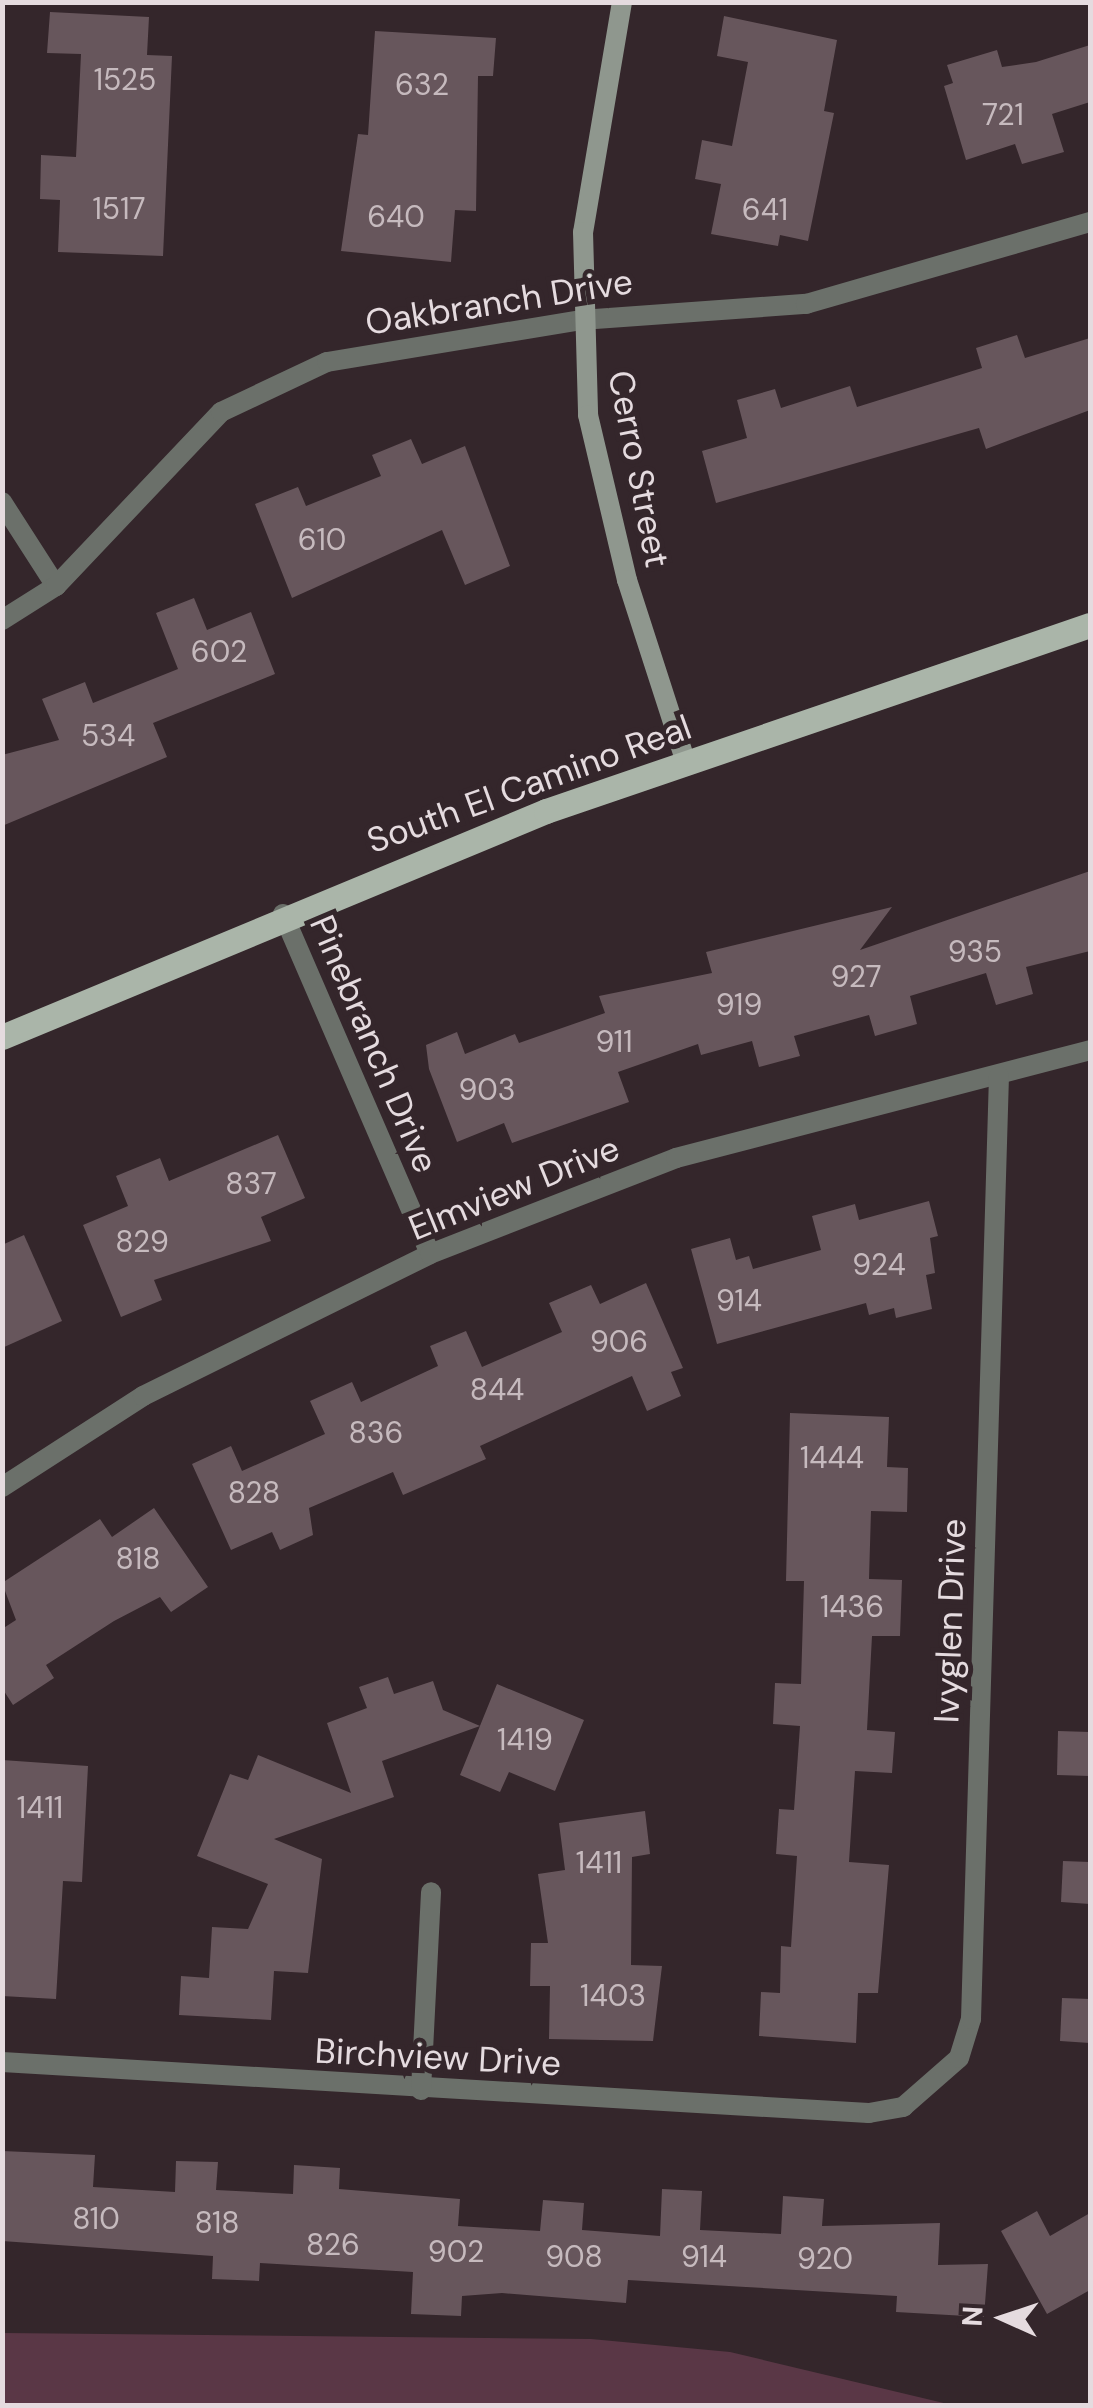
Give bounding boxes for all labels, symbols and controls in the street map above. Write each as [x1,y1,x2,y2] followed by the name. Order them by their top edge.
[94,62,156,98] house number: 1525
[395,67,449,103] house number: 632
[982,97,1024,133] house number: 721
[92,191,146,227] house number: 1517
[742,192,788,228] house number: 641
[367,199,425,235] house number: 640
[362,260,636,344] street label: Oakbranch Drive
[599,367,679,571] street label: Cerro Street
[298,522,346,558] house number: 610
[191,634,247,670] house number: 602
[361,706,697,862] street label: South El Camino Real
[81,718,135,754] house number: 534
[301,909,447,1179] street label: Pinebranch Drive
[948,934,1002,970] house number: 935
[830,959,882,995] house number: 927
[716,987,762,1023] house number: 919
[595,1024,633,1060] house number: 911
[458,1072,516,1108] house number: 903
[403,1127,625,1249] street label: Elmview Drive
[225,1166,277,1202] house number: 837
[115,1224,169,1260] house number: 829
[852,1247,906,1283] house number: 924
[716,1283,762,1319] house number: 914
[590,1324,648,1360] house number: 906
[470,1372,524,1408] house number: 844
[349,1415,403,1451] house number: 836
[800,1440,864,1476] house number: 1444
[228,1475,280,1511] house number: 828
[925,1518,975,1724] street label: Ivyglen Drive
[115,1541,161,1577] house number: 818
[820,1589,884,1625] house number: 1436
[497,1722,553,1758] house number: 1419
[17,1790,63,1826] house number: 1411
[576,1845,622,1881] house number: 1411
[580,1978,646,2014] house number: 1403
[314,2030,562,2084] street label: Birchview Drive
[72,2201,120,2237] house number: 810
[194,2205,240,2241] house number: 818
[306,2227,360,2263] house number: 826
[428,2234,484,2270] house number: 902
[545,2239,603,2275] house number: 908
[681,2239,727,2275] house number: 914
[797,2241,853,2277] house number: 920
[953,2268,1053,2368] north arrow
[954,2305,992,2328] text: N

